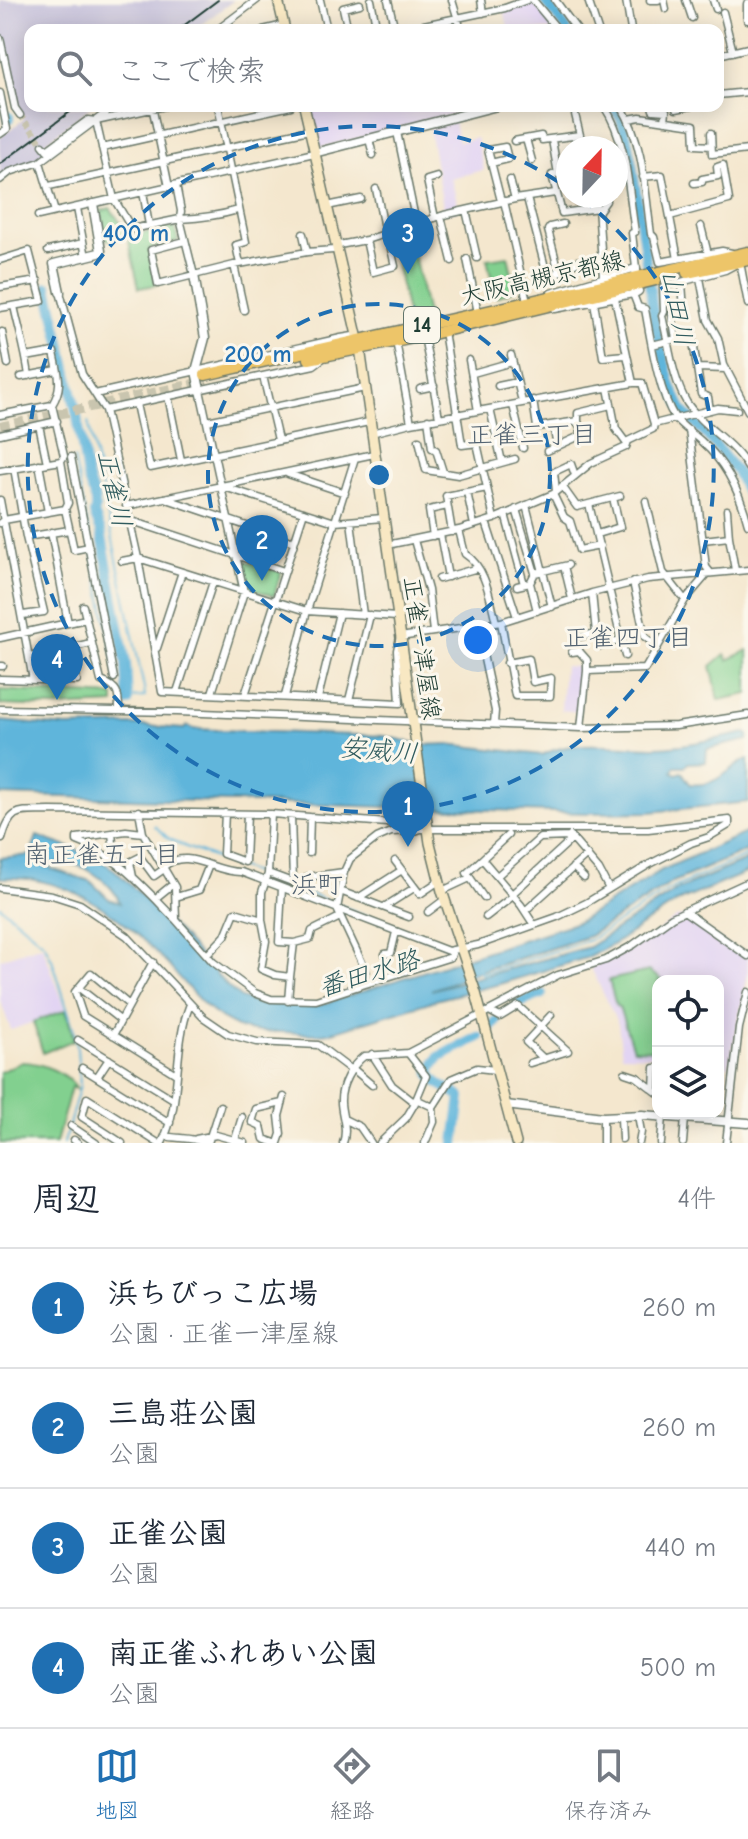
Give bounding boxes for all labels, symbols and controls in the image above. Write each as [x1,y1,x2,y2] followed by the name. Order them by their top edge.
[24,24,724,112] search box
[52,46,96,90] icon: search
[116,54,266,89] text: ここで検索
[556,136,628,208] north arrow
[382,208,434,274] pin: 3
[103,219,169,247] text: 400 m
[457,245,627,311] street label: 大阪高槻京都線
[655,267,699,349] water label: 山田川
[404,307,440,343] road number: 14
[224,340,292,368] text: 200 m
[467,420,597,450] district label: 正雀三丁目
[91,448,137,530] water label: 正雀川
[365,461,393,489] centre of rings
[236,515,288,581] pin: 2
[398,575,446,721] street label: 正雀一津屋線
[458,620,498,660] your location
[563,623,693,653] district label: 正雀四丁目
[31,634,83,700] pin: 4
[339,733,419,769] water label: 安威川
[382,781,434,847] pin: 1
[24,840,180,870] district label: 南正雀五丁目
[291,870,343,900] district label: 浜町
[315,944,425,1004] water label: 番田水路
[652,975,724,1119] map controls
[652,975,724,1047] button: locate
[652,1047,724,1119] button: layers
[32,1179,100,1219] text: 周辺
[677,1184,716,1214] text: 4件
[108,1276,318,1311] text: 浜ちびっこ広場
[53,1293,63,1323] text: 1
[642,1293,716,1323] text: 260 m
[108,1319,338,1349] text: 公園 · 正雀一津屋線
[108,1396,258,1431] text: 三島荘公園
[52,1413,64,1443] text: 2
[642,1413,716,1443] text: 260 m
[108,1439,160,1469] text: 公園
[108,1516,228,1551] text: 正雀公園
[52,1533,64,1563] text: 3
[645,1533,716,1563] text: 440 m
[108,1559,160,1589] text: 公園
[108,1636,378,1671] text: 南正雀ふれあい公園
[52,1653,64,1683] text: 4
[640,1653,716,1683] text: 500 m
[108,1679,160,1709] text: 公園
[95,1744,139,1824] tab: 地図
[330,1744,374,1824] tab: 経路
[565,1744,653,1824] tab: 保存済み

